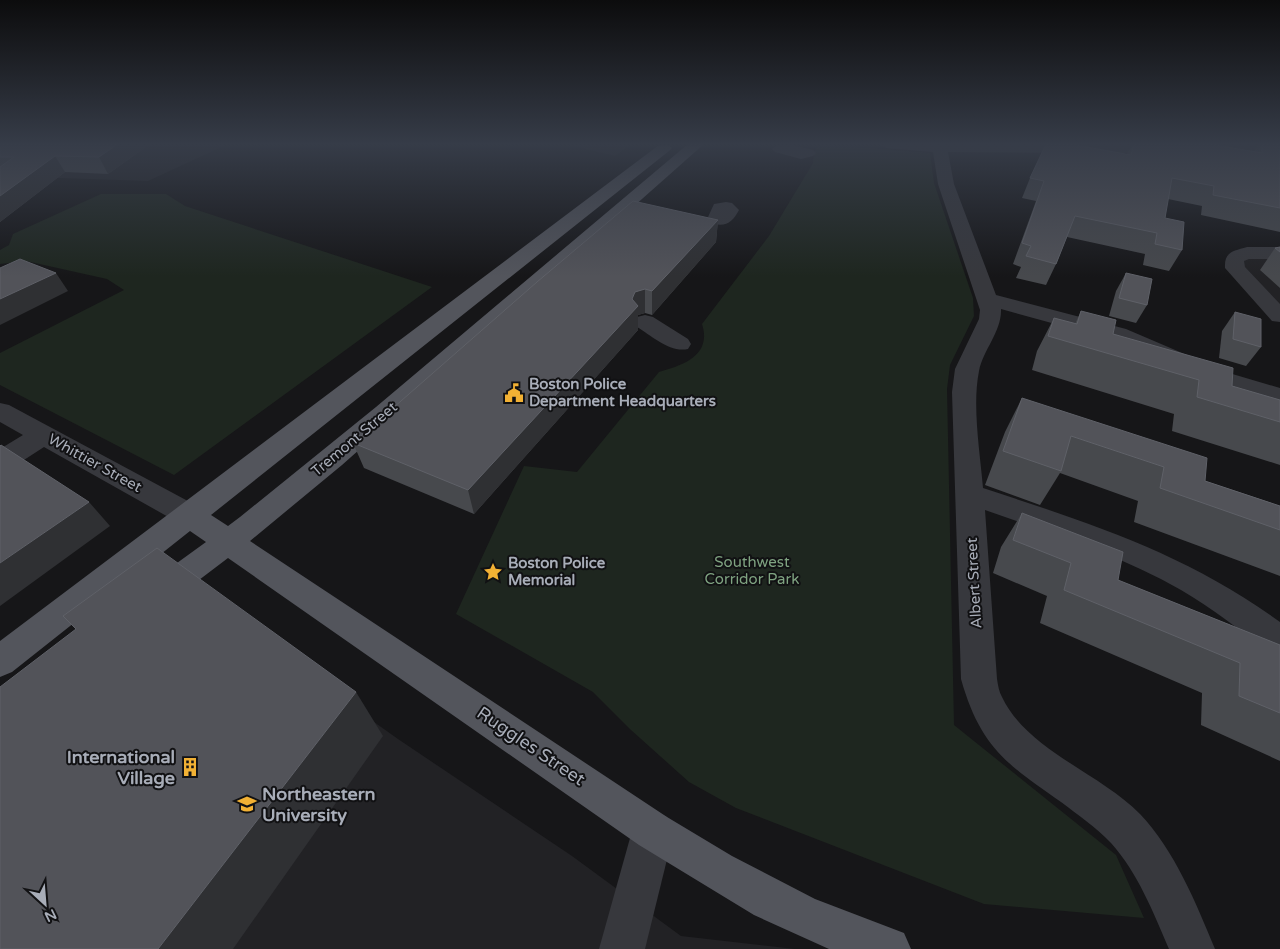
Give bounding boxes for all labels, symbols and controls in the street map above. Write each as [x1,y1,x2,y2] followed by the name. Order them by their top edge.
[529,375,716,411] place label: Boston Police Department Headquarters
[503,382,525,404] public building icon: Boston Police Department Headquarters
[307,398,401,480] street label: Tremont Street
[45,430,145,496] street label: Whittier Street
[963,537,985,629] street label: Albert Street
[705,553,799,588] park label: Southwest Corridor Park
[508,554,606,589] place label: Boston Police Memorial
[482,561,504,583] place icon: Boston Police Memorial
[473,702,589,790] street label: Ruggles Street
[67,746,175,789] place label: International Village
[179,756,201,778] building icon: International Village
[262,783,376,826] place label: Northeastern University
[236,793,258,815] school or university icon: Northeastern University
[20,879,70,929] north arrow
[42,905,59,925] text: N

